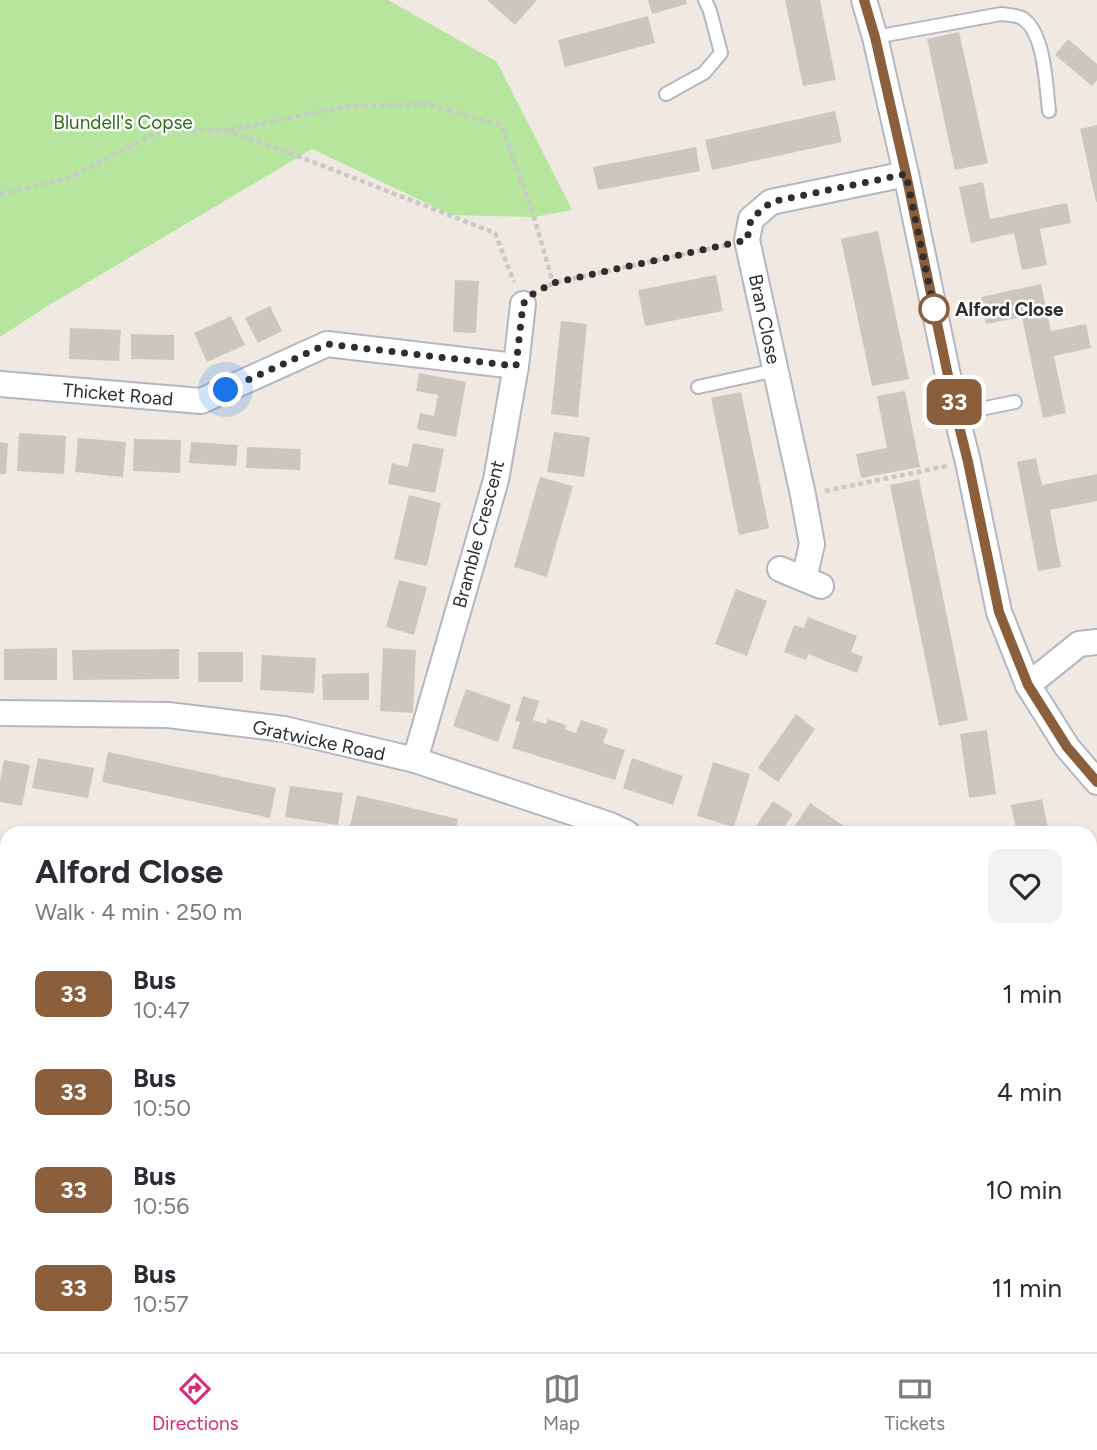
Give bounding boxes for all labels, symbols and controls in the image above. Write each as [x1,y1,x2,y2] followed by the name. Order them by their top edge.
[53,111,193,134] park label: Blundell's Copse
[744,272,785,366] street label: Bran Close
[919,294,949,324] marker: Alford Close
[955,298,1064,321] place label: Alford Close
[208,372,243,407] your location
[62,378,174,411] street label: Thicket Road
[922,379,986,425] line badge: 33
[941,387,967,416] text: 33
[448,458,509,611] street label: Bramble Crescent
[250,715,387,766] street label: Gratwicke Road
[988,849,1062,923] button: heart
[35,852,223,891] text: Alford Close
[35,898,242,926] text: Walk · 4 min · 250 m
[133,964,176,996] text: Bus
[1002,978,1062,1010] text: 1 min
[60,979,87,1008] text: 33
[133,996,190,1024] text: 10:47
[133,1062,176,1094] text: Bus
[997,1076,1062,1108] text: 4 min
[60,1077,87,1106] text: 33
[133,1094,191,1122] text: 10:50
[133,1160,176,1192] text: Bus
[986,1174,1062,1206] text: 10 min
[60,1175,87,1204] text: 33
[133,1192,189,1220] text: 10:56
[133,1258,176,1290] text: Bus
[991,1272,1062,1304] text: 11 min
[60,1273,87,1302] text: 33
[133,1290,189,1318] text: 10:57
[152,1370,239,1435] tab: Directions
[543,1370,581,1435] tab: Map
[884,1370,945,1435] tab: Tickets

